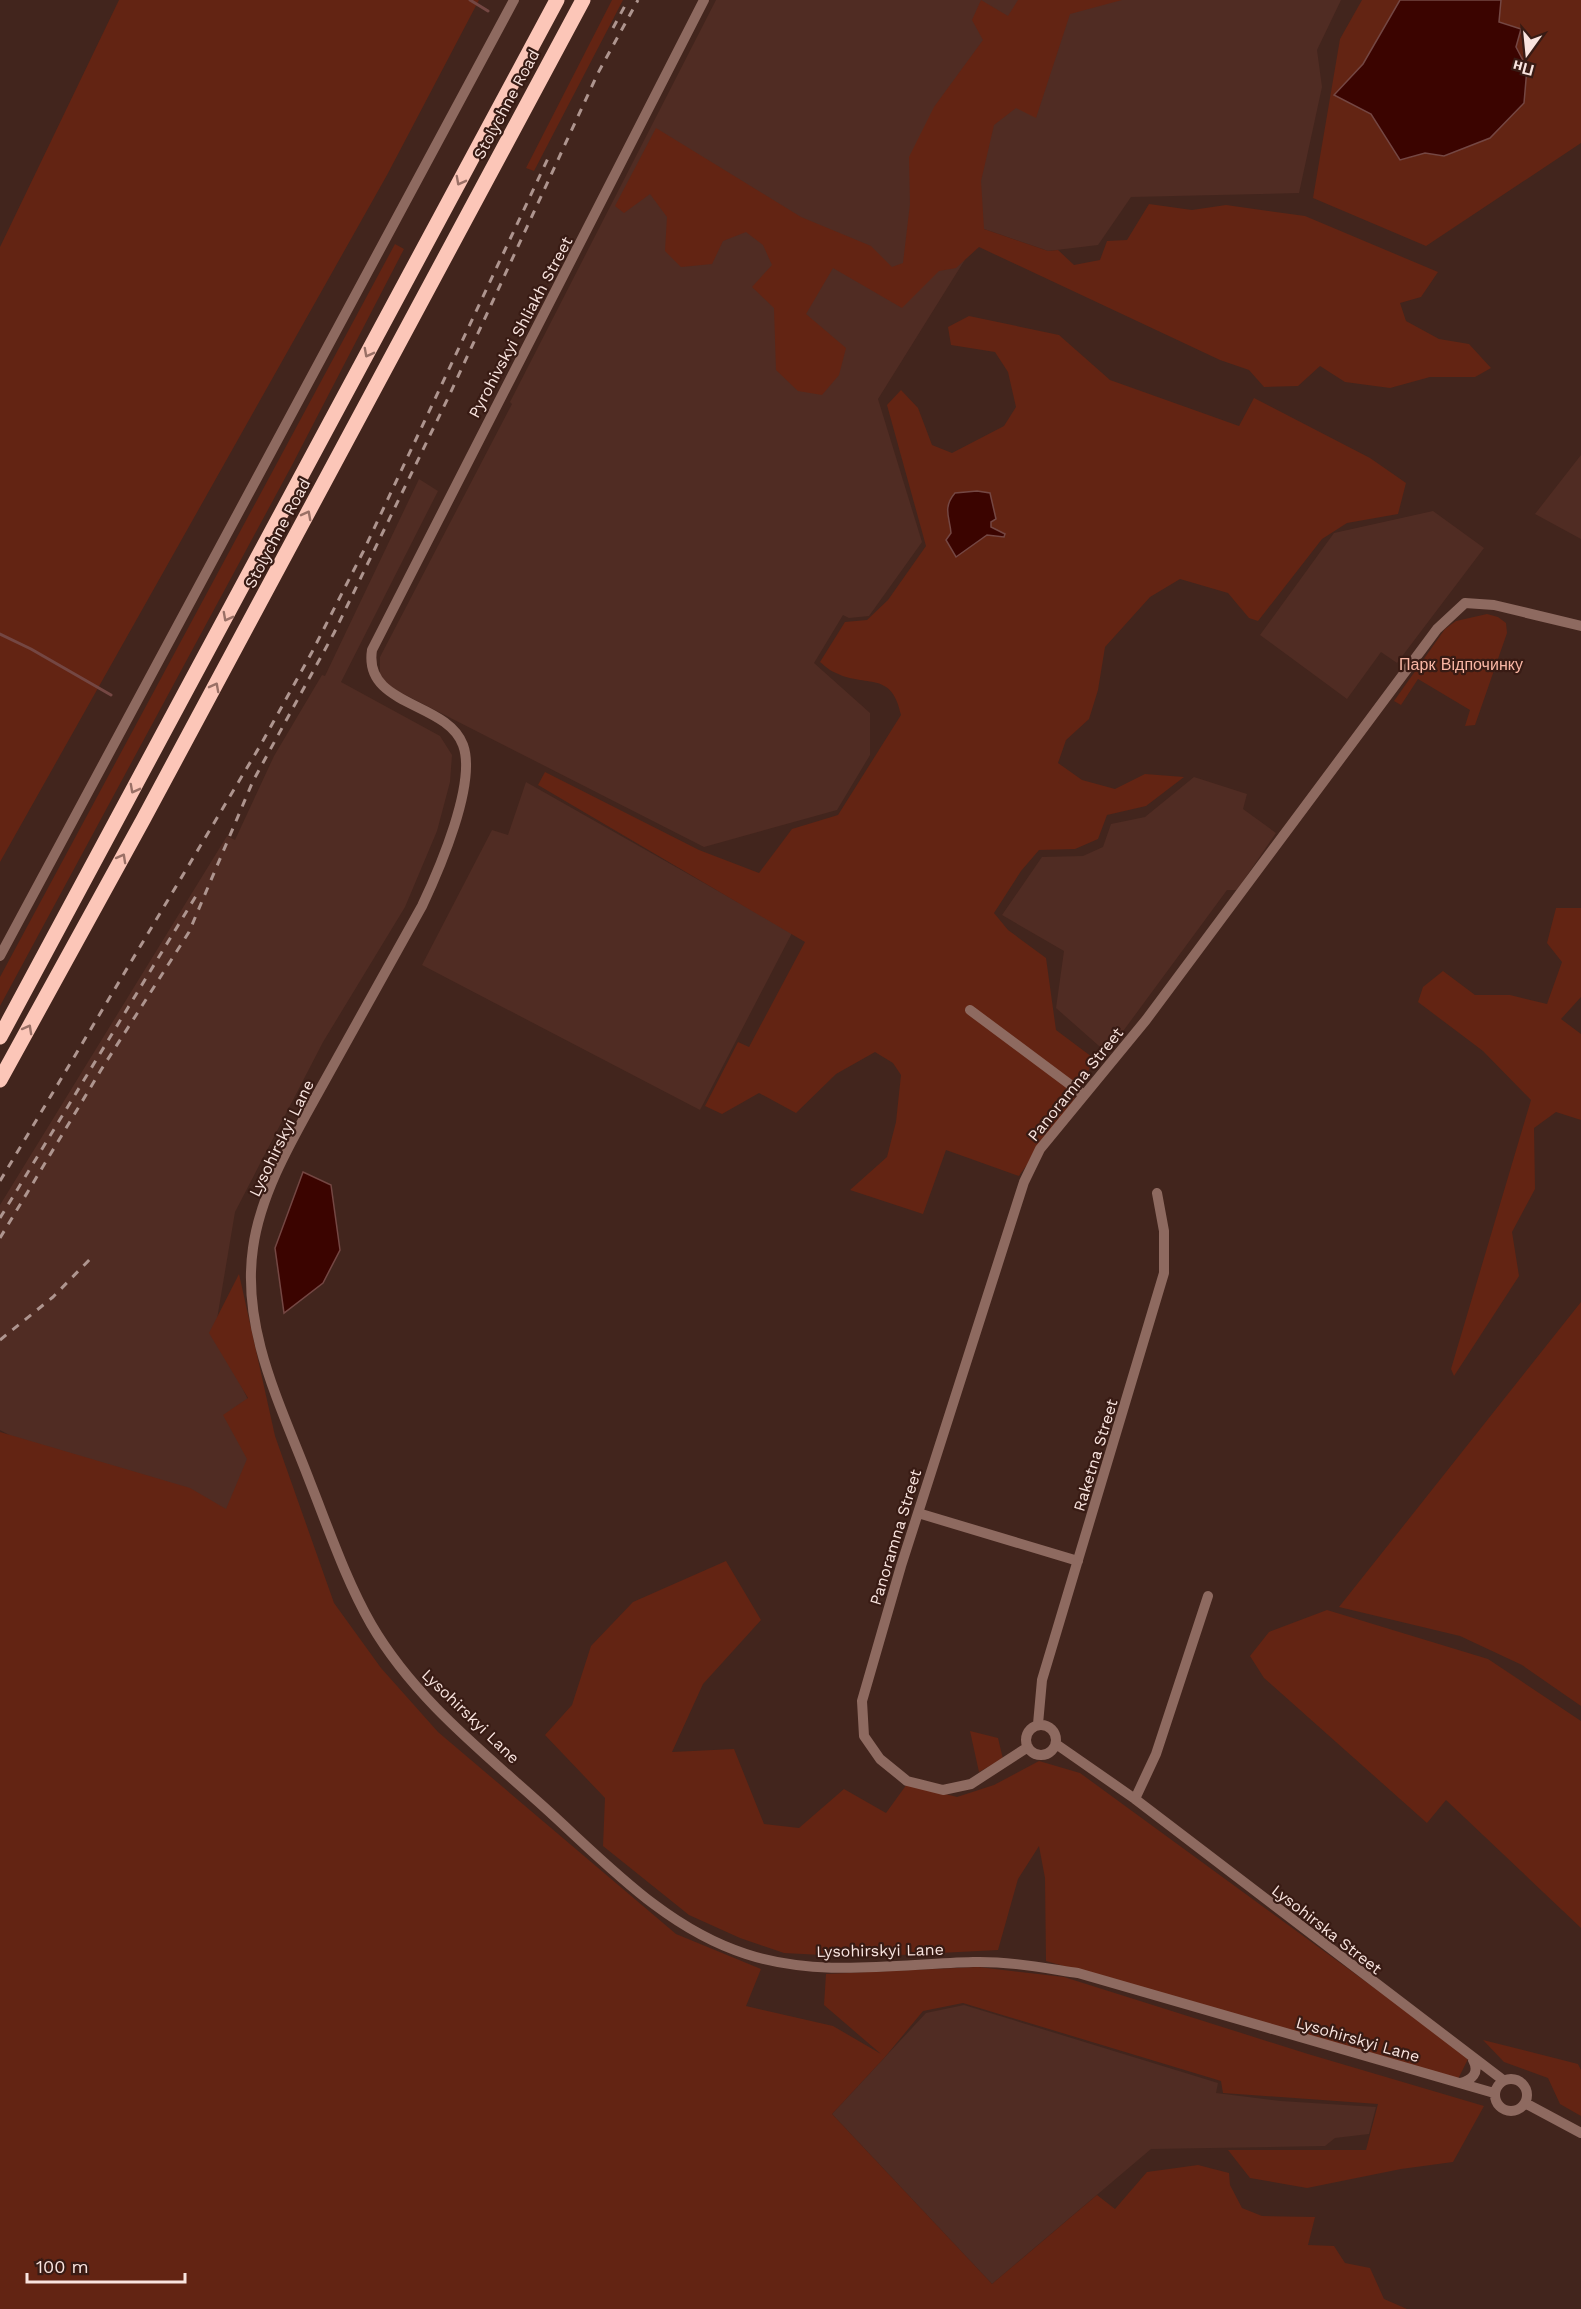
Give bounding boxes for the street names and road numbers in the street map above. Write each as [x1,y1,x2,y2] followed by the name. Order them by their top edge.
[469,46,543,162] street label: Stolychne Road
[464,233,577,421] street label: Pyrohivskyi Shliakh Street
[240,475,314,591] street label: Stolychne Road
[1024,1023,1127,1145] street label: Panoramna Street
[245,1077,318,1200] street label: Lysohirskyi Lane
[1069,1396,1122,1514] street label: Raketna Street
[866,1467,925,1607] street label: Panoramna Street
[418,1665,523,1768] street label: Lysohirskyi Lane
[1268,1881,1386,1978] street label: Lysohirska Street
[816,1940,944,1961] street label: Lysohirskyi Lane
[1294,2013,1422,2066] street label: Lysohirskyi Lane

